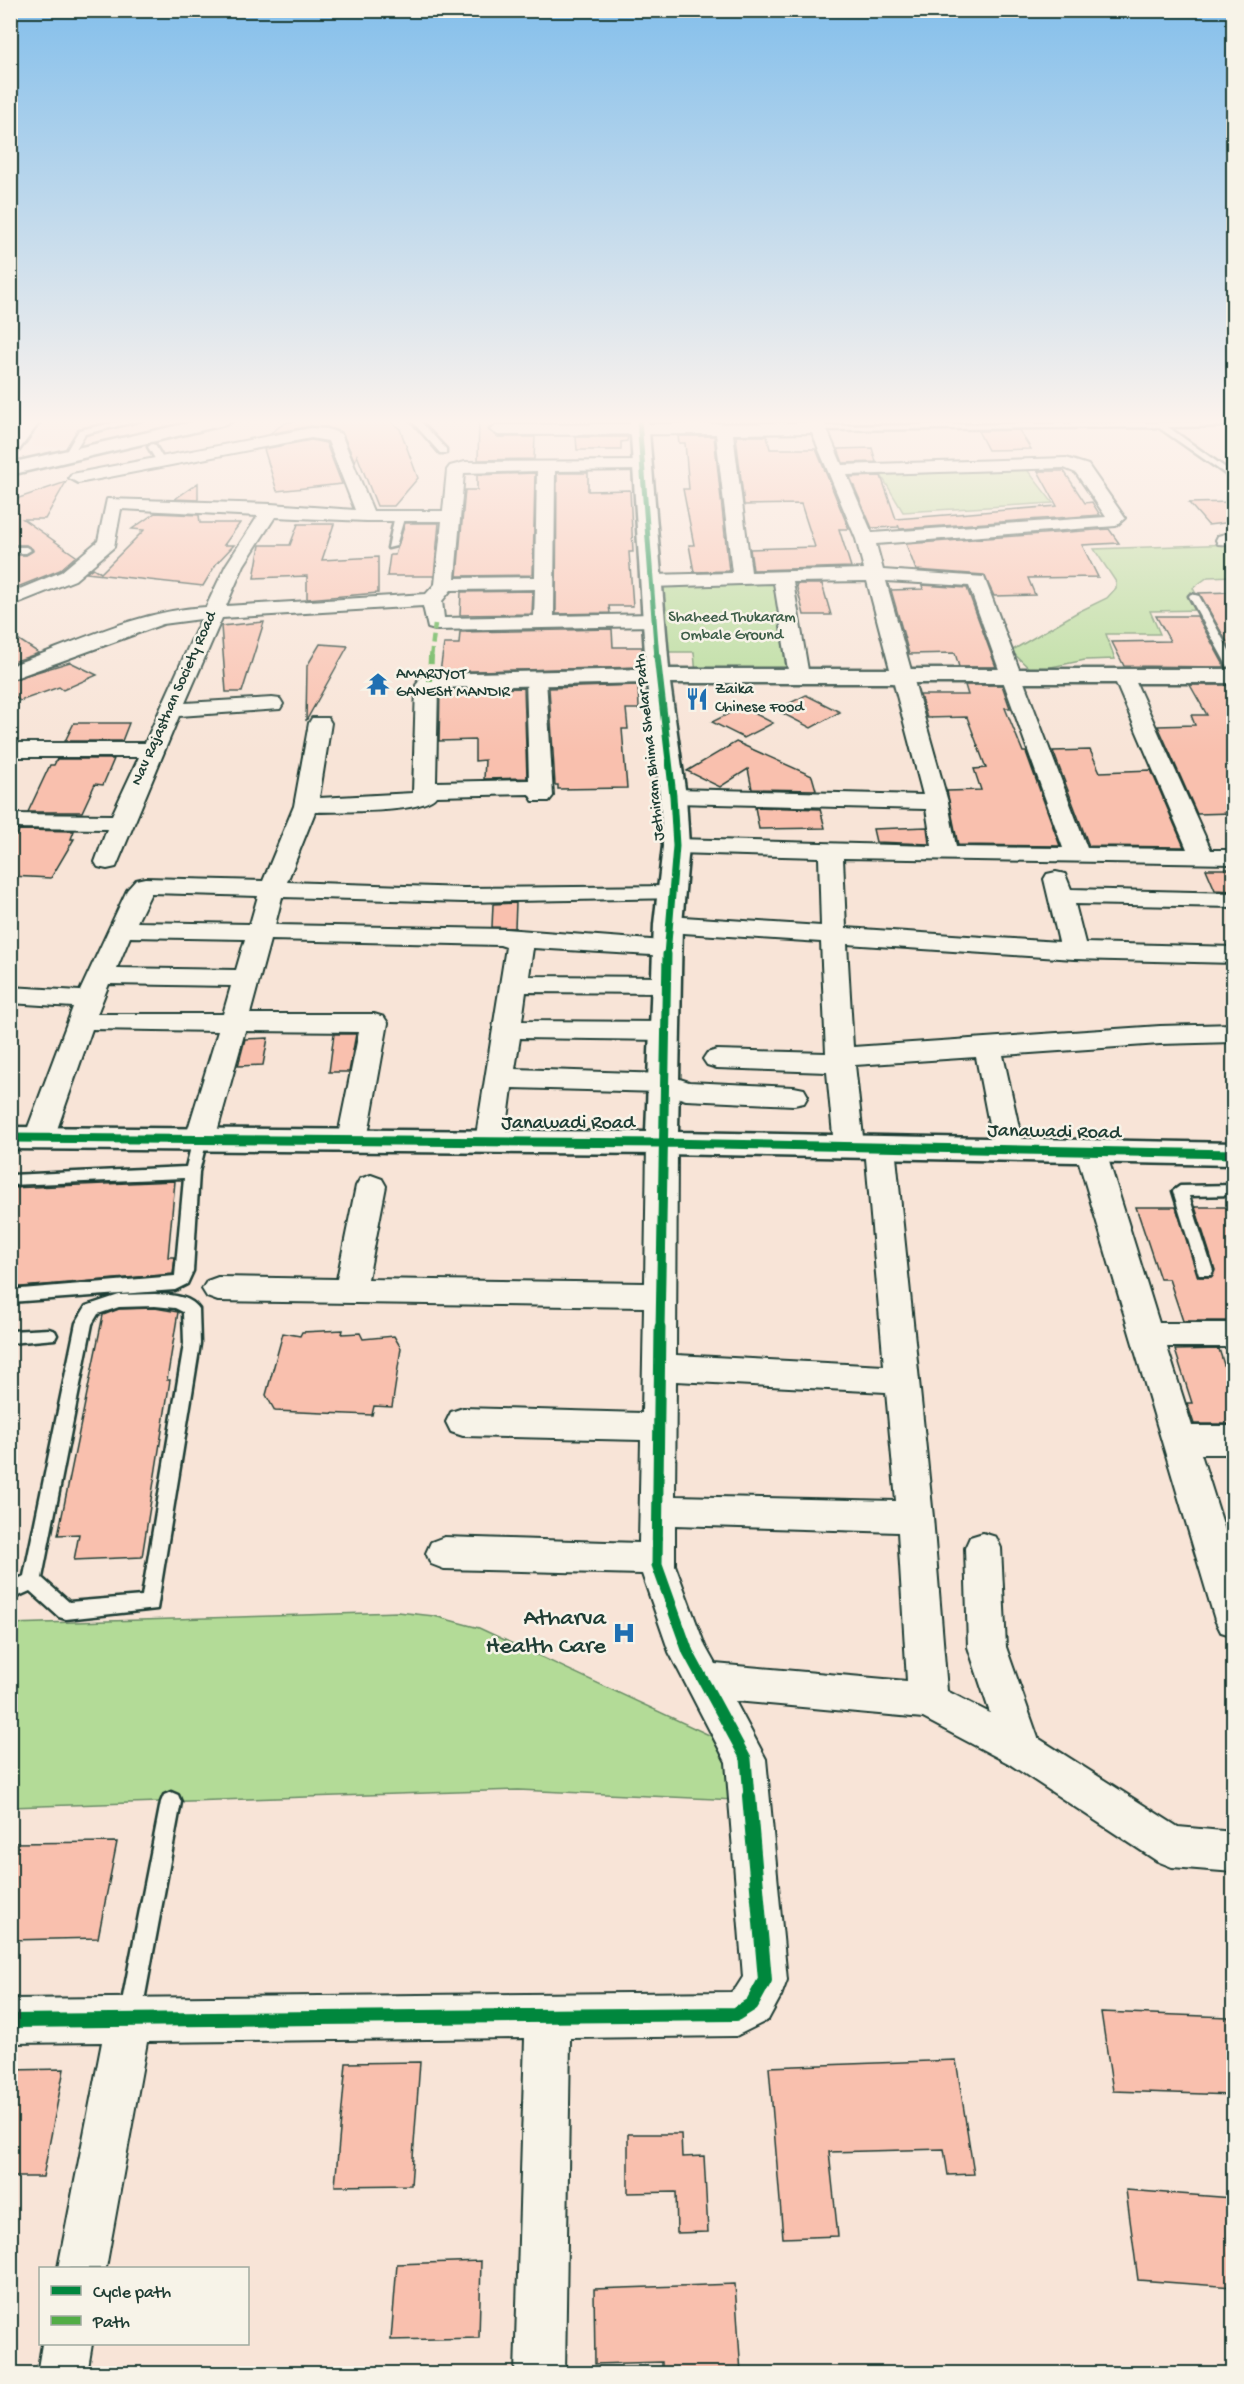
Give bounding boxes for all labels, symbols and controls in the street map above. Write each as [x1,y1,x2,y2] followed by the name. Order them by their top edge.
[128,608,223,789] street label: Nav Rajasthan Society Road
[668,609,796,646] park label: Shaheed Thukaram Ombale Ground
[632,652,670,842] street label: Jethiram Bhima Shelar Path
[396,666,511,703] place label: AMARJYOT GANESH MANDIR
[365,671,391,697] temple icon: AMARJYOT GANESH MANDIR
[715,681,805,718] place label: Zaika Chinese Food
[684,686,710,712] restaurant icon: Zaika Chinese Food
[501,1113,637,1136] street label: Janawadi Road
[987,1120,1123,1146] street label: Janawadi Road
[486,1605,607,1662] place label: Atharva Health Care
[611,1620,637,1646] hospital icon: Atharva Health Care
[39,2267,249,2345] legend
[93,2283,171,2304] text: Cycle path
[92,2313,130,2334] text: Path

